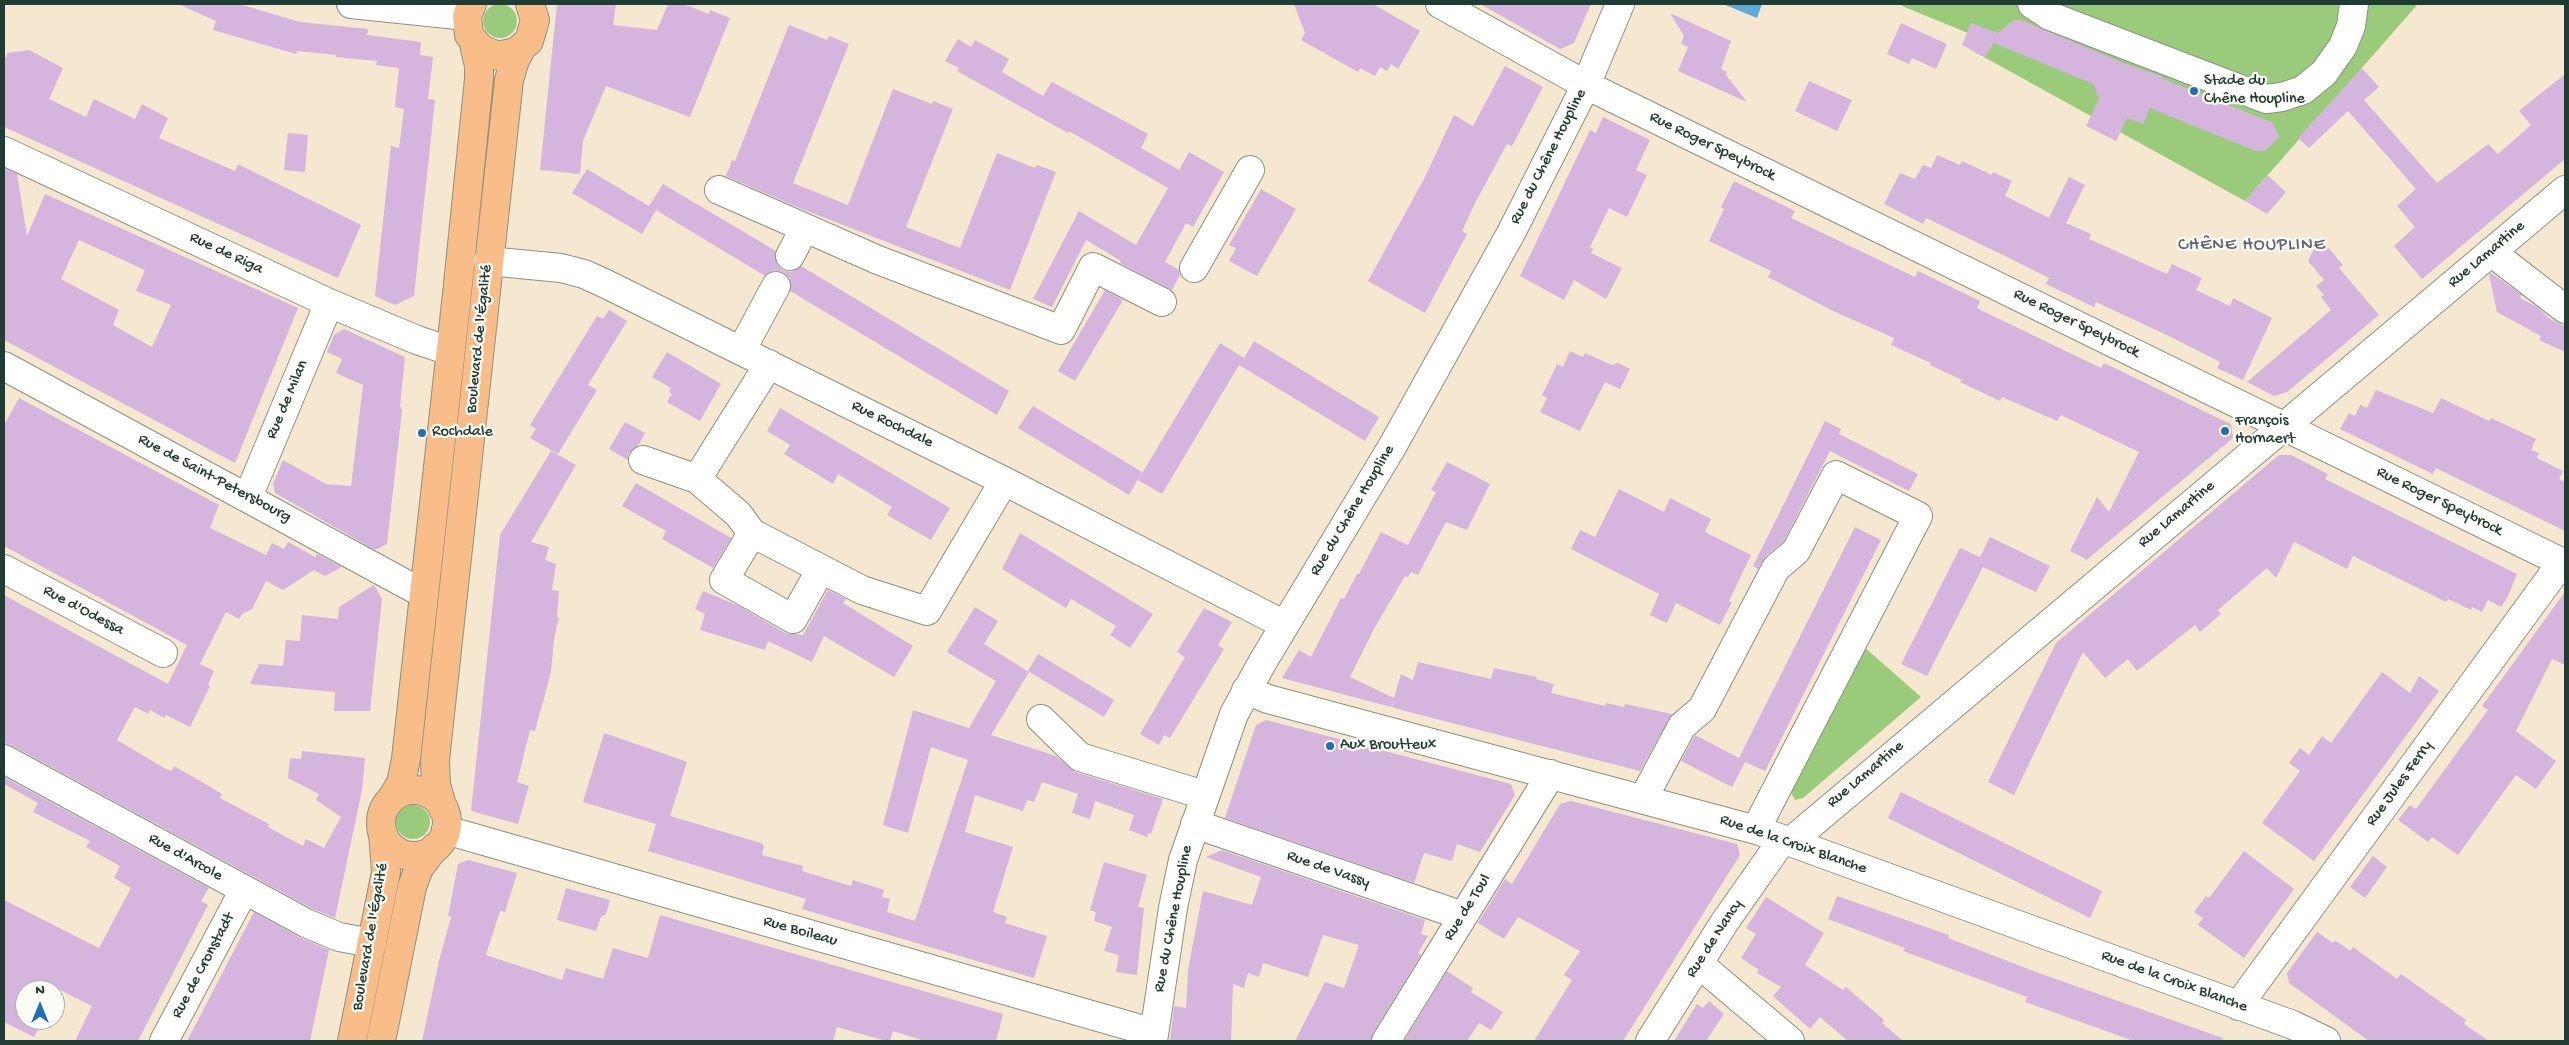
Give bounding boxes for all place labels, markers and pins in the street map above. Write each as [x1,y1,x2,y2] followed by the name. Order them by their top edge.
[2204,72,2305,110] place label: Stade du Chêne Houpline
[2188,85,2200,97] marker: Stade du Chêne Houpline
[2235,412,2295,450] place label: François Hornaert
[432,423,493,443] place label: Rochdale
[2219,425,2231,437] marker: François Hornaert
[416,427,428,439] marker: Rochdale
[1340,736,1436,756] place label: Aux Broutteux
[1324,740,1336,752] marker: Aux Broutteux

